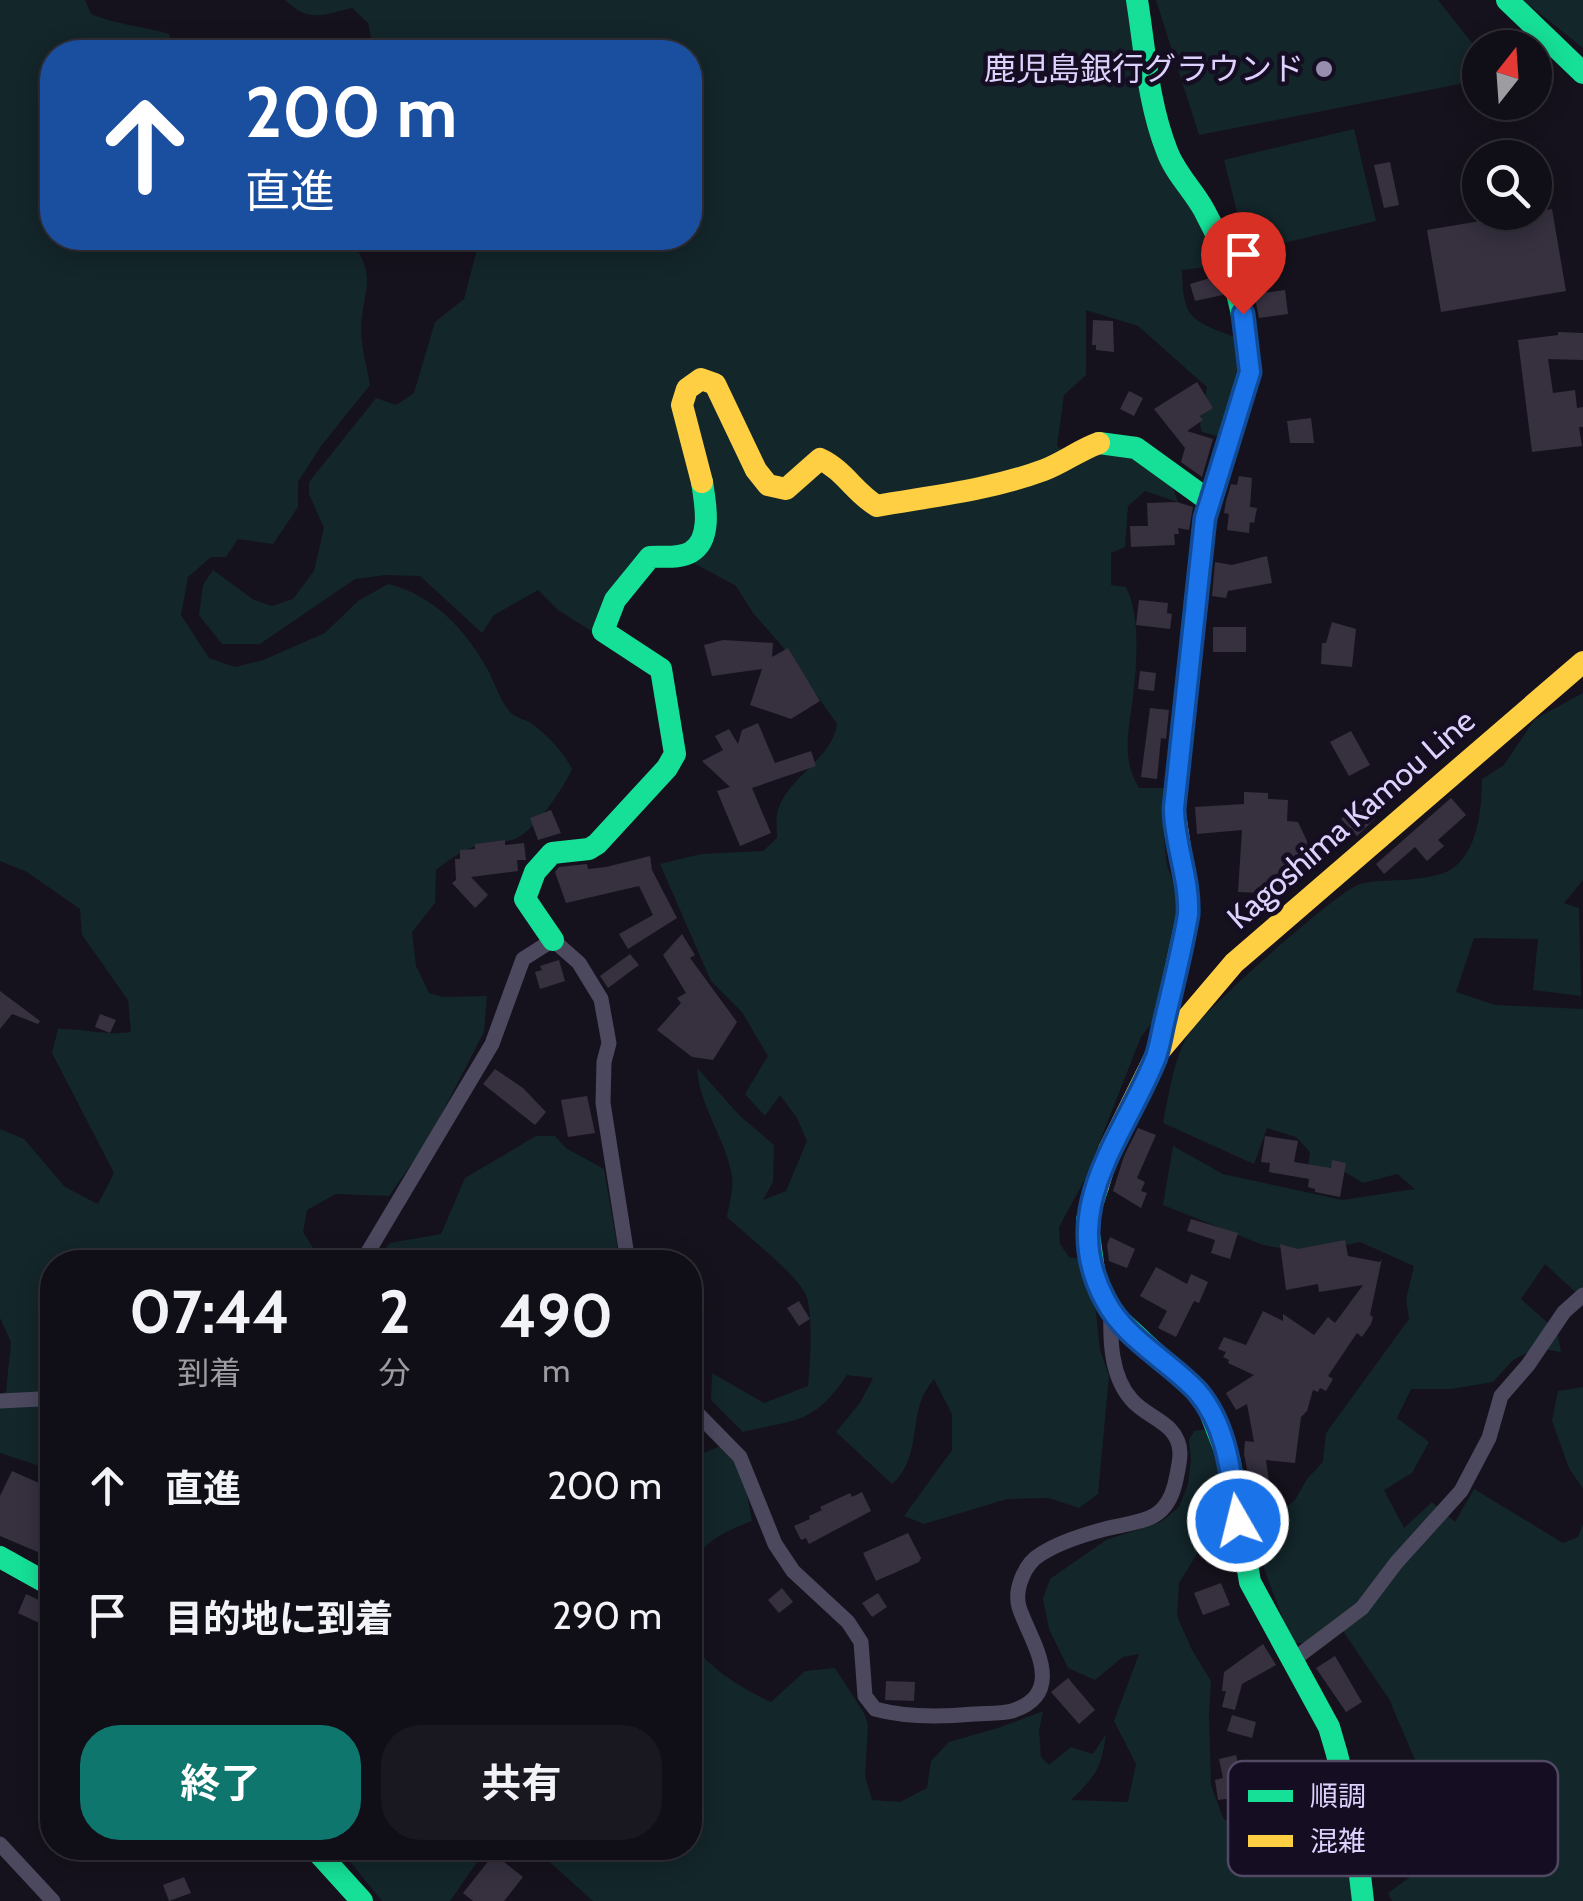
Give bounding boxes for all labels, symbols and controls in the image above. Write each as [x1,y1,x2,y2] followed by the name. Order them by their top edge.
[1462,30,1552,120] north arrow
[1462,30,1552,230] map controls
[984,49,1304,88] place label: 鹿児島銀行グラウンド
[1313,58,1335,80] marker: 鹿児島銀行グラウンド
[245,69,457,155] text: 200 m
[80,80,210,210] icon: ahead
[1462,140,1552,230] button: search
[245,164,335,218] text: 直進
[1201,212,1286,315] pin
[1216,227,1271,282] icon: arrive
[1219,701,1482,937] street label: Kagoshima Kamou Line
[129,1275,290,1348] text: 07:44
[379,1275,411,1348] text: 2
[500,1279,613,1352] text: 490
[542,1351,570,1390] text: m
[177,1353,241,1392] text: 到着
[379,1353,411,1392] text: 分
[80,1458,135,1513] icon: ahead
[547,1462,662,1509] text: 200 m
[165,1465,241,1512] text: 直進
[1186,1469,1290,1573] position arrow
[80,1588,135,1643] icon: arrive
[552,1592,662,1639] text: 290 m
[165,1595,393,1642] text: 目的地に到着
[80,1725,361,1840] button: 終了
[381,1725,662,1840] button: 共有
[1228,1761,1558,1876] legend
[1310,1779,1366,1813] text: 順調
[1310,1824,1366,1858] text: 混雑

